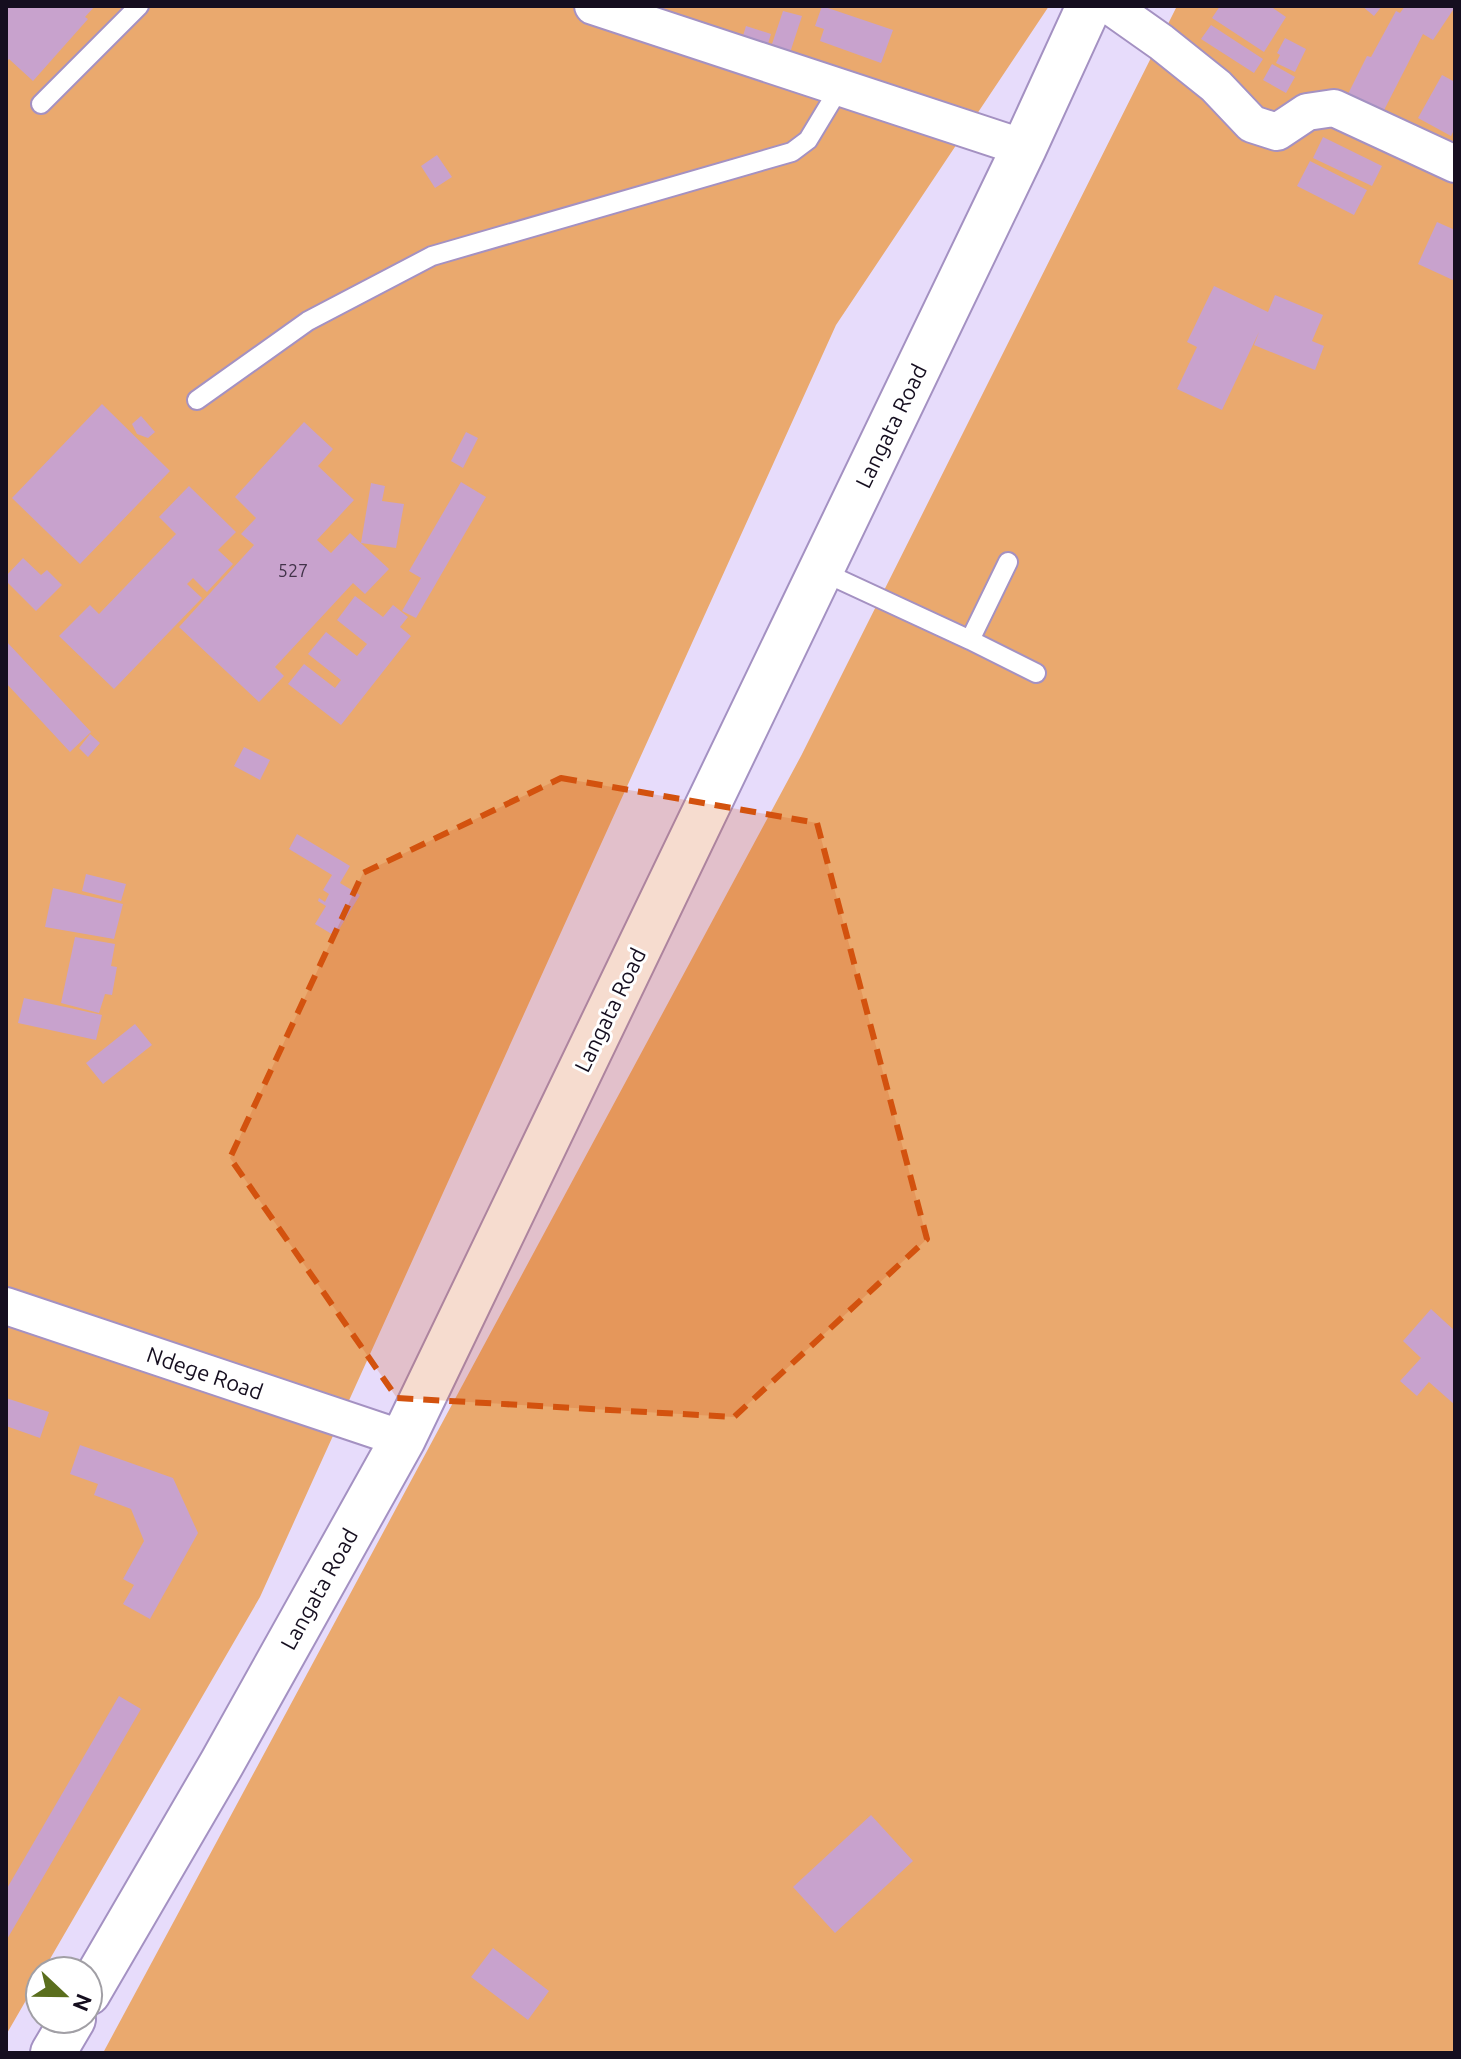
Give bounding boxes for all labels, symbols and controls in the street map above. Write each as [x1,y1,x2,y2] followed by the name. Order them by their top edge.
[850,360,931,492] street label: Langata Road
[278,560,308,580] house number: 527
[569,944,650,1076] street label: Langata Road
[144,1341,267,1404] street label: Ndege Road
[275,1524,362,1654] street label: Langata Road
[24,1955,104,2035] north arrow
[68,1990,98,2015] text: N

